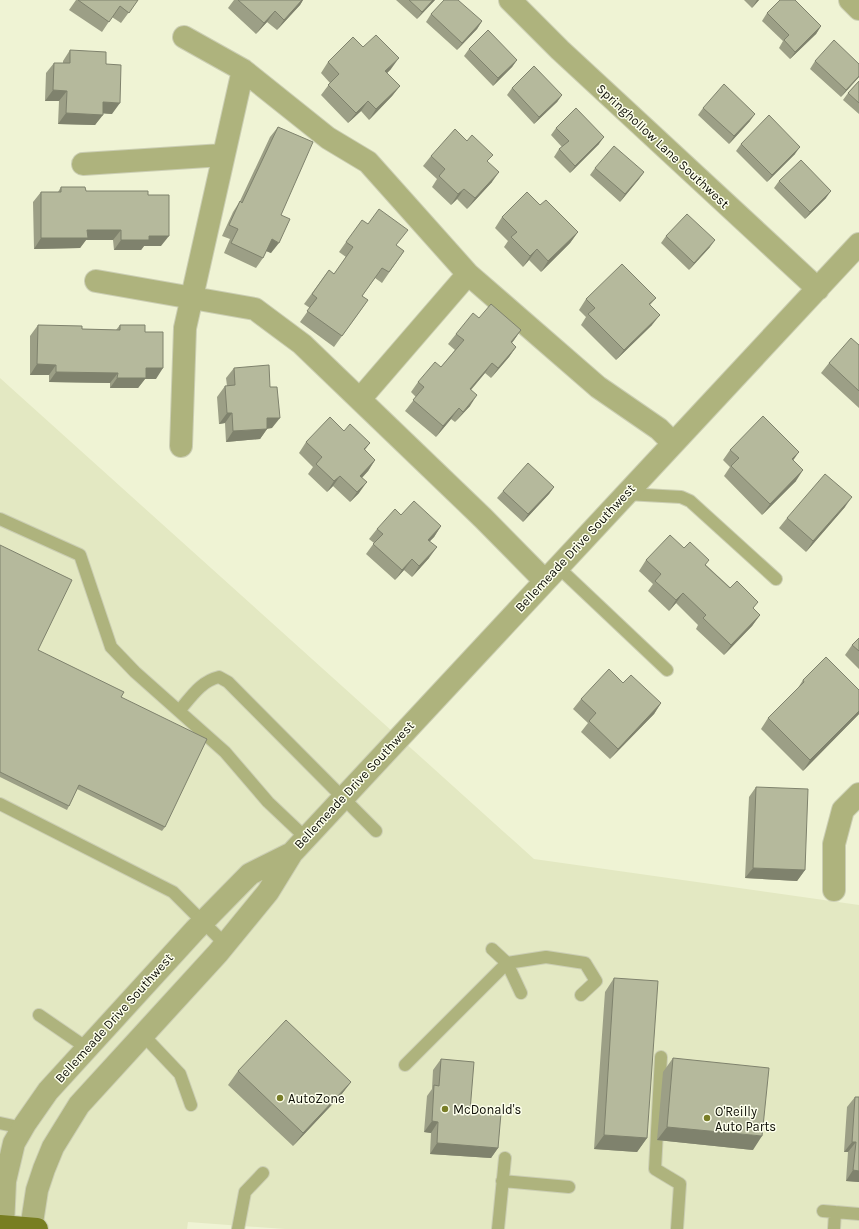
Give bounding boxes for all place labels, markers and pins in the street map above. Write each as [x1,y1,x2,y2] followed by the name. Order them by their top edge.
[288,1091,345,1106] place label: AutoZone
[275,1093,285,1103] marker: AutoZone
[453,1102,522,1117] place label: McDonald's
[440,1104,450,1114] marker: McDonald's
[715,1104,776,1134] place label: O'Reilly Auto Parts
[702,1113,712,1123] marker: O'Reilly Auto Parts

